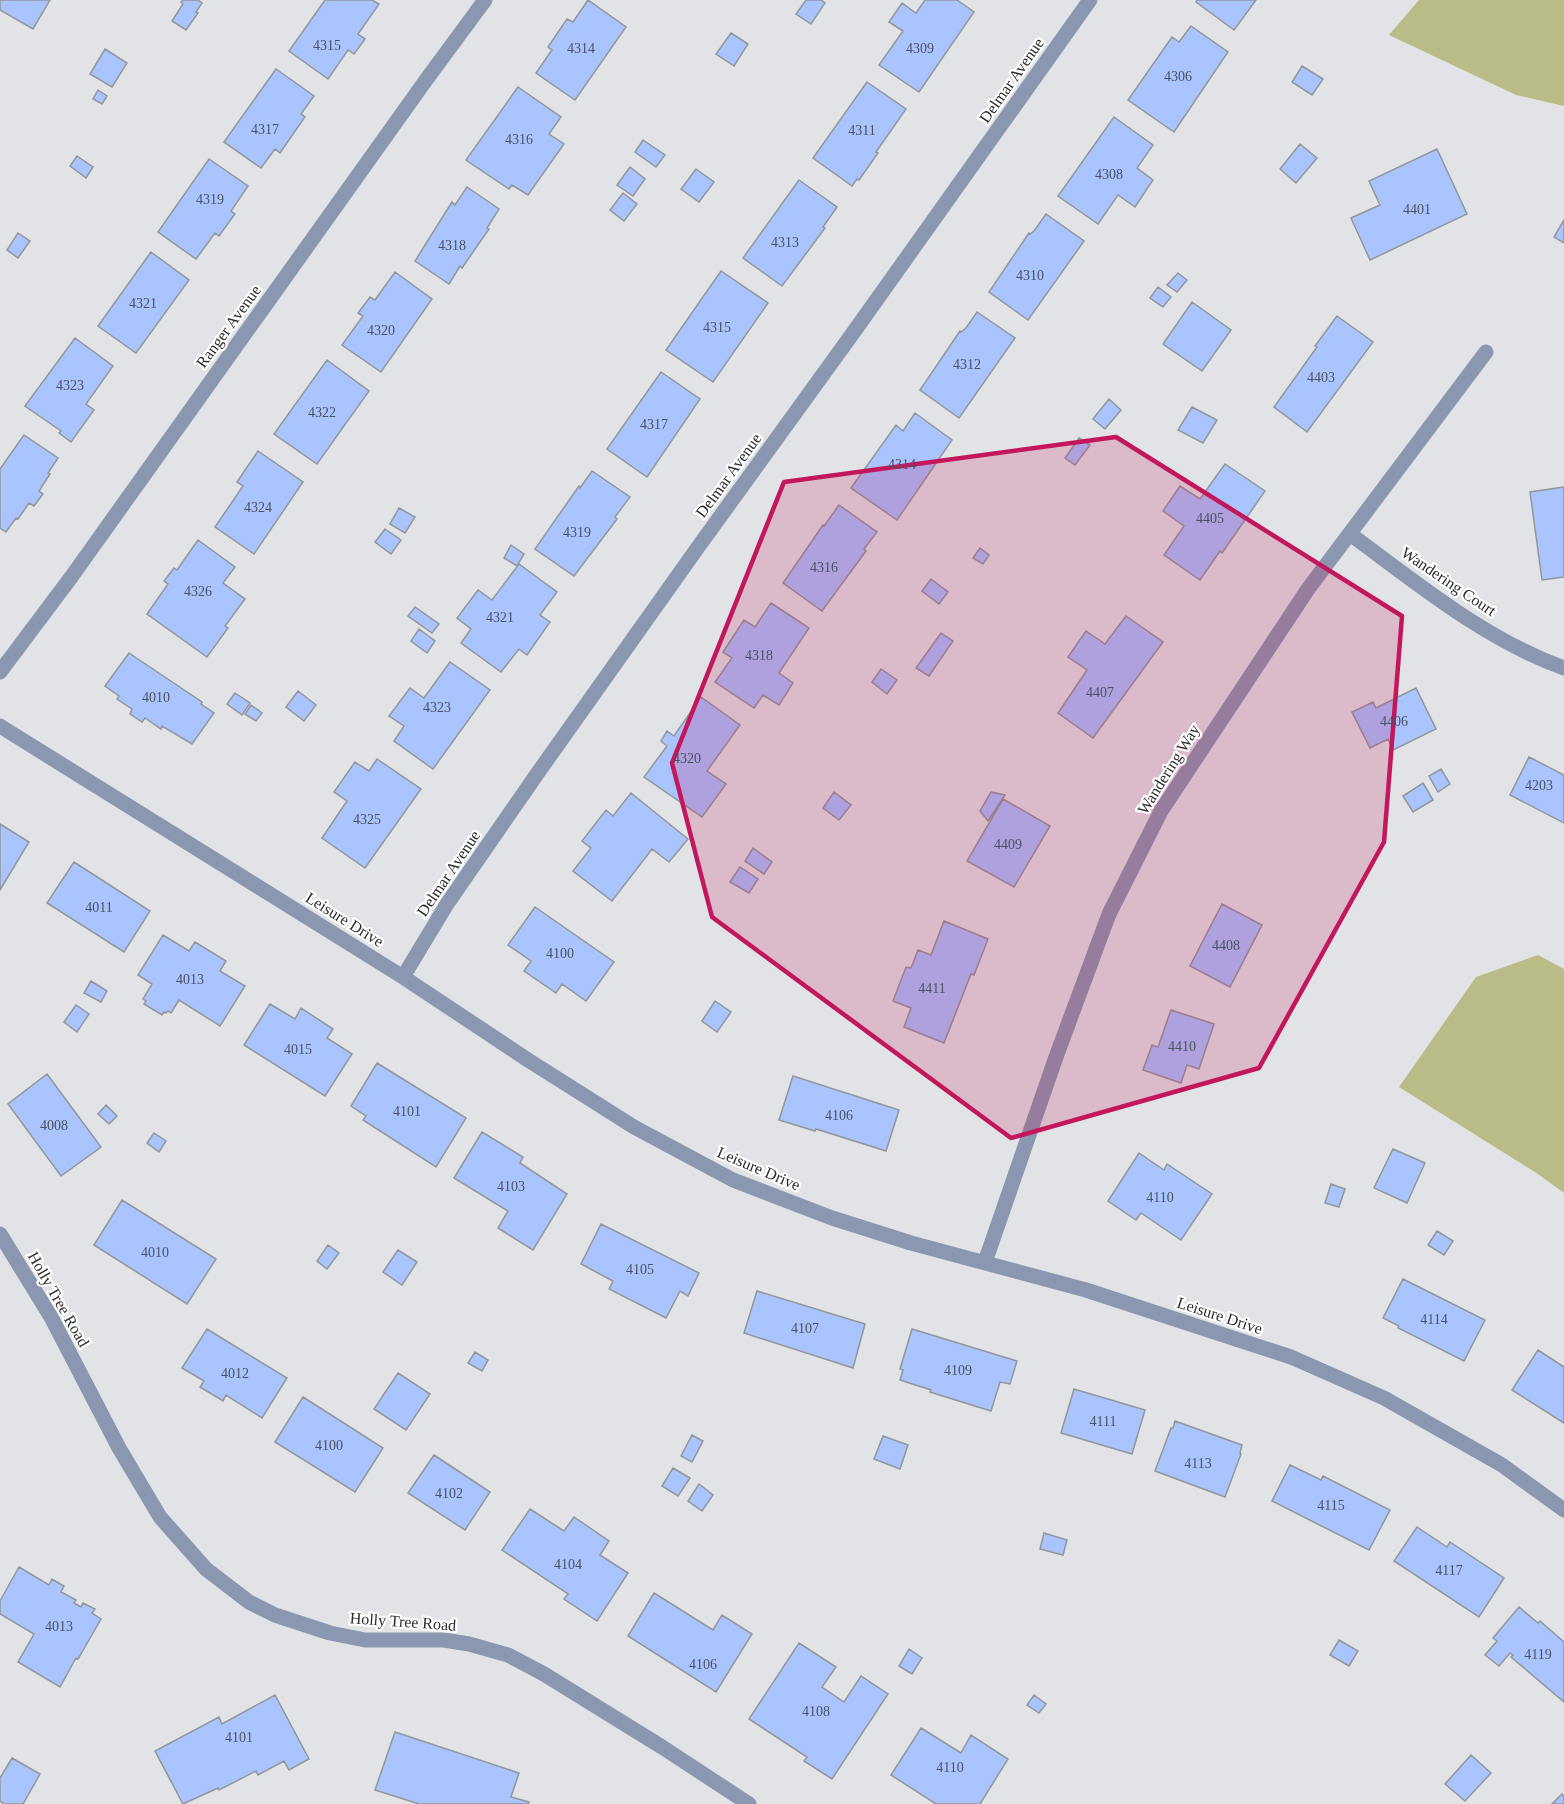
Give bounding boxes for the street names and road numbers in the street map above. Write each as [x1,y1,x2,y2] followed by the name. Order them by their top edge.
[976,35,1047,126] street label: Delmar Avenue
[193,282,265,371] street label: Ranger Avenue
[692,430,765,521] street label: Delmar Avenue
[1398,544,1500,620] street label: Wandering Court
[1134,721,1204,818] street label: Wandering Way
[413,827,483,919] street label: Delmar Avenue
[303,889,387,950] street label: Leisure Drive
[715,1143,803,1194] street label: Leisure Drive
[24,1249,93,1350] street label: Holly Tree Road
[1175,1294,1265,1337] street label: Leisure Drive
[349,1609,457,1635] street label: Holly Tree Road

